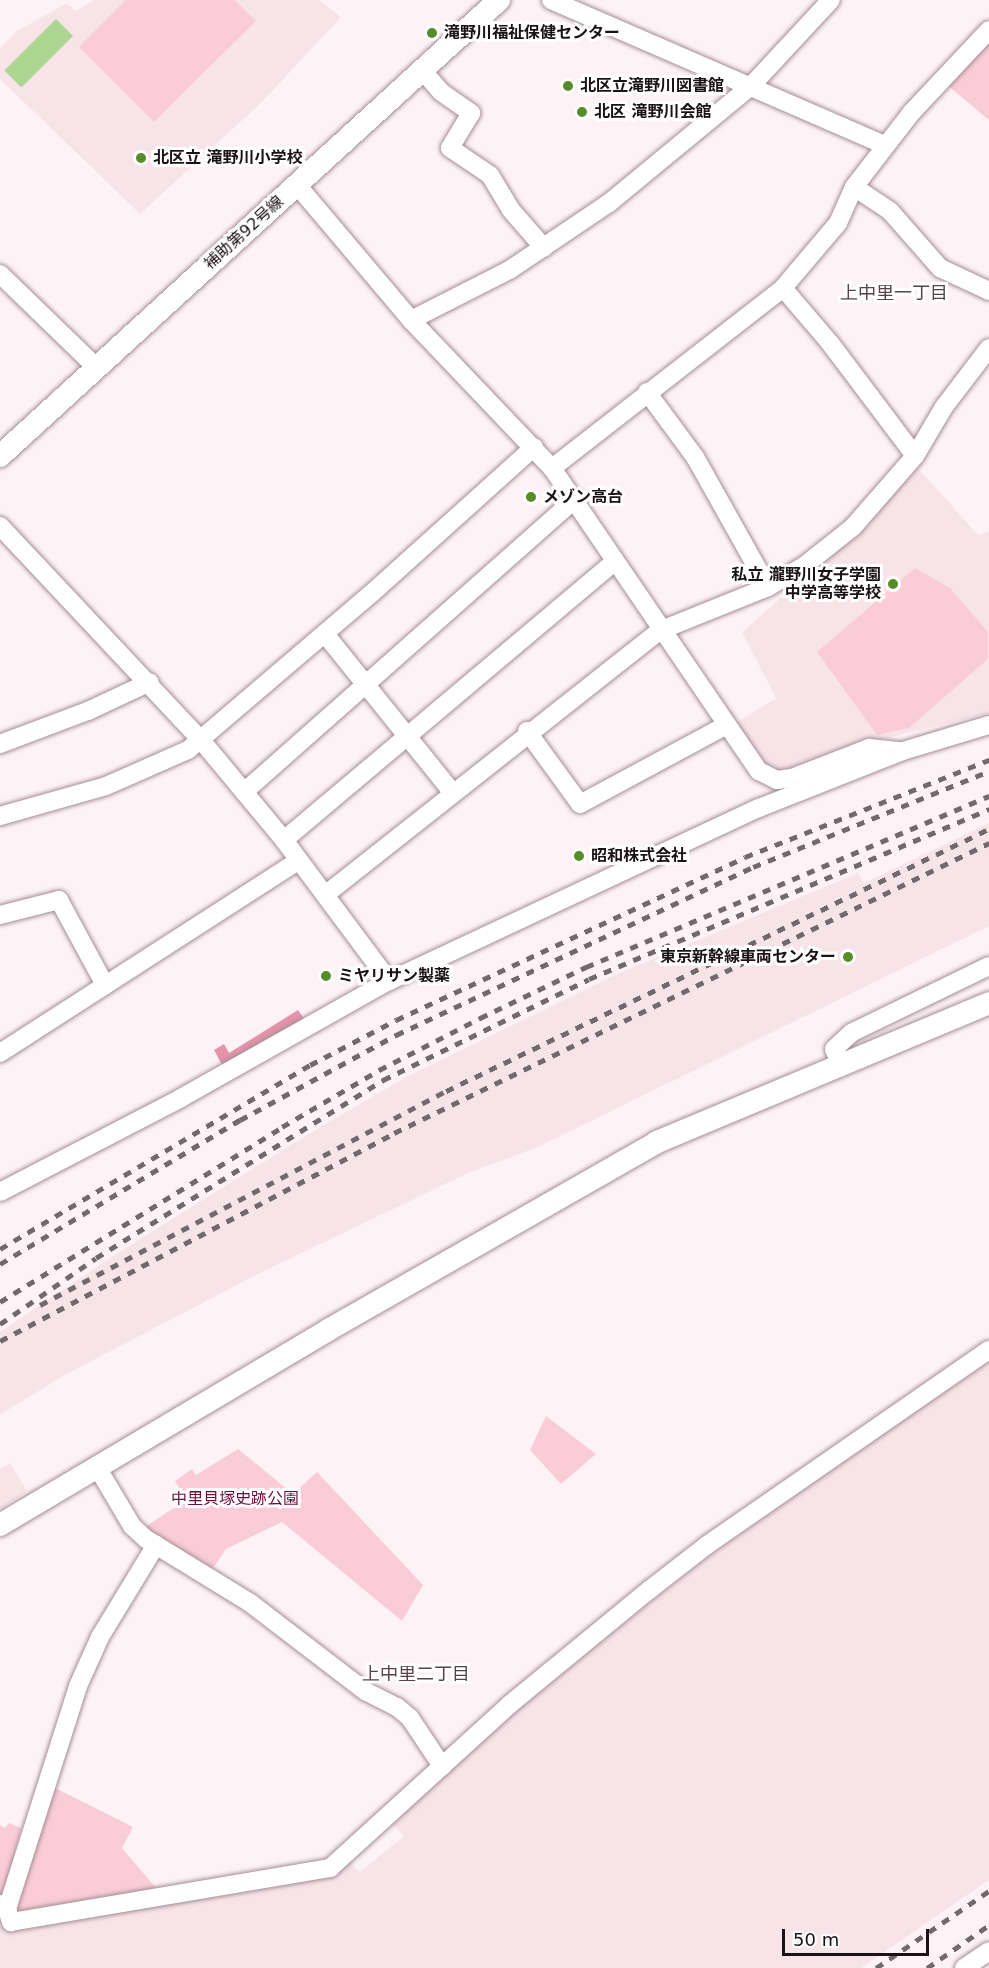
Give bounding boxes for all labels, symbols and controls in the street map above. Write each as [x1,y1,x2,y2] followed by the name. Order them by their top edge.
[444,23,620,43] place label: 滝野川福祉保健センター
[425,26,439,40] marker: 滝野川福祉保健センター
[580,76,724,96] place label: 北区立滝野川図書館
[561,79,575,93] marker: 北区立滝野川図書館
[594,102,712,122] place label: 北区 滝野川会館
[575,105,589,119] marker: 北区 滝野川会館
[153,148,303,168] place label: 北区立 滝野川小学校
[134,151,148,165] marker: 北区立 滝野川小学校
[200,192,288,274] street label: 補助第92号線
[840,282,948,304] district label: 上中里一丁目
[543,487,623,507] place label: メゾン高台
[524,490,538,504] marker: メゾン高台
[731,565,881,603] place label: 私立 瀧野川女子学園 中学高等学校
[886,577,900,591] marker: 私立 瀧野川女子学園 中学高等学校
[591,846,687,866] place label: 昭和株式会社
[572,849,586,863] marker: 昭和株式会社
[660,947,836,967] place label: 東京新幹線車両センター
[841,950,855,964] marker: 東京新幹線車両センター
[338,966,450,986] place label: ミヤリサン製薬
[319,969,333,983] marker: ミヤリサン製薬
[171,1489,299,1509] park label: 中里貝塚史跡公園
[362,1663,470,1685] district label: 上中里二丁目
[785,1917,932,1955] scale bar
[793,1929,839,1950] text: 50 m

